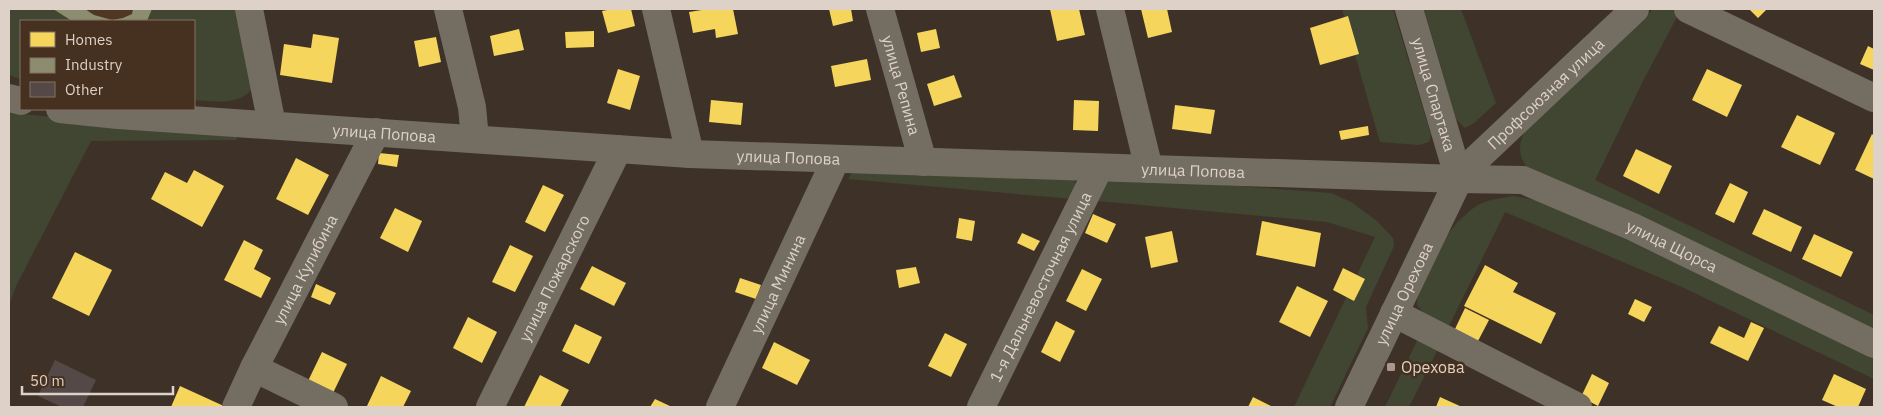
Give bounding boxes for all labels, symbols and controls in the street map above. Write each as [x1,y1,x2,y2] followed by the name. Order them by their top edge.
[20,20,195,110] legend
[65,30,113,49] text: Homes
[878,33,925,138] street label: улица Репина
[1483,33,1609,153] street label: Профсоюзная улица
[1408,35,1460,154] street label: улица Спартака
[65,55,123,74] text: Industry
[65,80,104,99] text: Other
[332,120,437,147] street label: улица Попова
[736,146,841,169] street label: улица Попова
[1141,159,1246,182] street label: улица Попова
[985,188,1096,385] street label: 1-я Дальневосточная улица
[268,211,342,328] street label: улица Кулибина
[514,211,594,345] street label: улица Пожарского
[1623,215,1721,277] street label: улица Щорса
[746,231,810,337] street label: улица Минина
[1370,238,1437,348] street label: улица Орехова
[1401,357,1465,377] place label: Орехова
[1385,361,1397,373] marker: Орехова
[22,364,174,396] scale bar
[30,371,65,390] text: 50 m

